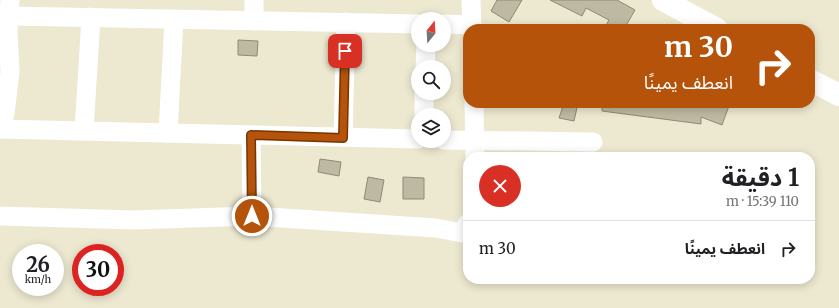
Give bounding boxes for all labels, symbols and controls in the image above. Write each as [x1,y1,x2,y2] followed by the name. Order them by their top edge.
[411,12,451,52] north arrow
[411,12,451,148] map controls
[664,29,733,65] text: 30 m
[328,34,362,68] pin
[334,40,356,62] icon: arrive
[747,40,799,92] icon: right
[411,60,451,100] button: search
[644,71,733,94] text: انعطف يمينًا
[411,108,451,148] button: layers
[722,162,799,193] text: 1 دقيقة
[479,165,521,207] button: close
[726,193,799,210] text: 110 m · 15:39
[231,195,273,237] position arrow
[777,238,799,260] icon: right
[479,239,516,258] text: 30 m
[685,239,765,258] text: انعطف يمينًا
[72,244,124,296] speed limit sign: 30
[26,252,50,277] text: 26
[25,273,51,286] text: km/h

